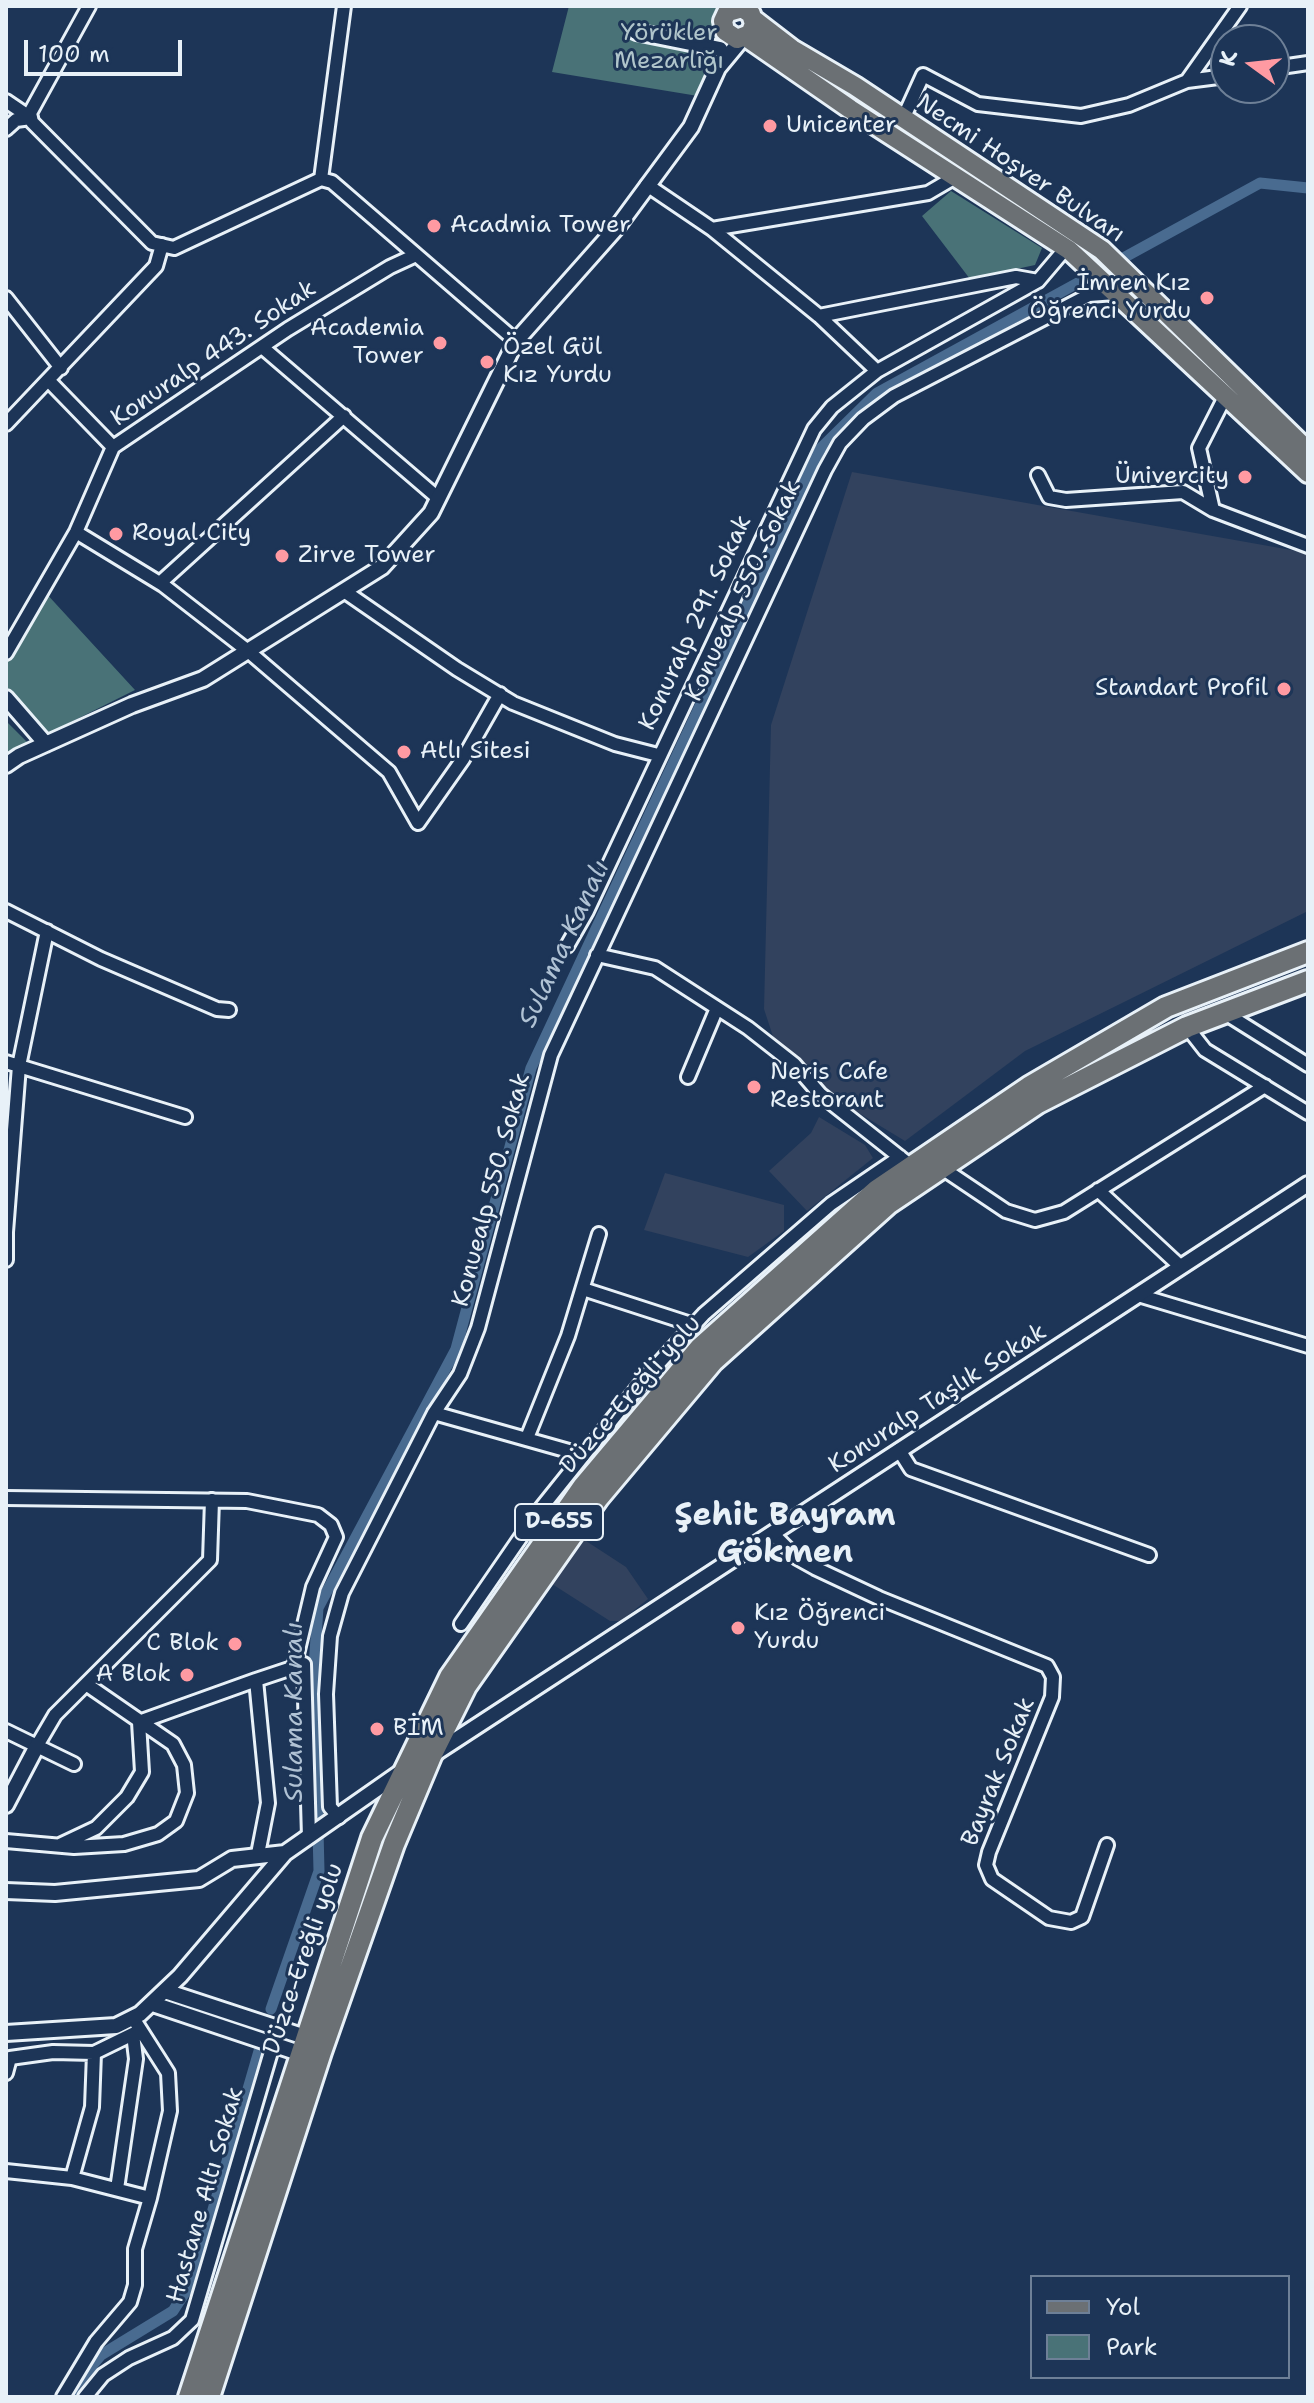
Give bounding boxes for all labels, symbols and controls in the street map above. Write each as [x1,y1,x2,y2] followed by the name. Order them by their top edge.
[614,20,724,76] park label: Yörükler Mezarlığı
[28,24,186,74] scale bar
[1210,24,1290,104] north arrow
[38,38,110,70] text: 100 m
[1212,47,1244,69] text: K
[910,88,1130,250] street label: Necmi Hoşver Bulvarı
[786,112,896,140] place label: Unicenter
[761,117,779,135] marker: Unicenter
[450,212,630,240] place label: Acadmia Tower
[425,217,443,235] marker: Acadmia Tower
[1030,270,1191,326] place label: İmren Kız Öğrenci Yurdu
[106,275,322,433] street label: Konuralp 443. Sokak
[1198,289,1216,307] marker: İmren Kız Öğrenci Yurdu
[310,315,424,371] place label: Academia Tower
[431,334,449,352] marker: Academia Tower
[503,334,612,390] place label: Özel Gül Kız Yurdu
[478,353,496,371] marker: Özel Gül Kız Yurdu
[1115,463,1229,491] place label: Ünivercity
[1236,468,1254,486] marker: Ünivercity
[680,476,808,706] street label: Konuealp 550. Sokak
[633,511,759,735] street label: Konuralp 291. Sokak
[132,520,251,548] place label: Royal City
[107,525,125,543] marker: Royal City
[298,542,436,570] place label: Zirve Tower
[273,547,291,565] marker: Zirve Tower
[1095,675,1268,703] place label: Standart Profil
[1275,680,1293,698] marker: Standart Profil
[420,738,531,766] place label: Atlı Sitesi
[395,743,413,761] marker: Atlı Sitesi
[513,856,617,1032] water label: Sulama Kanalı
[770,1059,889,1115] place label: Neris Cafe Restorant
[447,1070,537,1310] street label: Konuealp 550. Sokak
[745,1078,763,1096] marker: Neris Cafe Restorant
[554,1310,708,1480] street label: Düzce-Ereğli yolu
[824,1318,1052,1480] street label: Konuralp Taşlık Sokak
[674,1498,896,1573] district label: Şehit Bayram Gökmen
[515,1504,603,1540] road number: D-655
[754,1600,885,1656] place label: Kız Öğrenci Yurdu
[729,1619,747,1637] marker: Kız Öğrenci Yurdu
[279,1622,311,1802] water label: Sulama Kanalı
[146,1630,219,1658] place label: C Blok
[226,1635,244,1653] marker: C Blok
[96,1661,171,1689] place label: A Blok
[178,1666,196,1684] marker: A Blok
[956,1694,1042,1850] street label: Bayrak Sokak
[393,1715,443,1743] place label: BİM
[368,1720,386,1738] marker: BİM
[258,1860,350,2058] street label: Düzce-Ereğli yolu
[161,2084,251,2306] street label: Hastane Altı Sokak
[1030,2275,1290,2379] legend
[1106,2291,1140,2323] text: Yol
[1106,2331,1158,2363] text: Park

